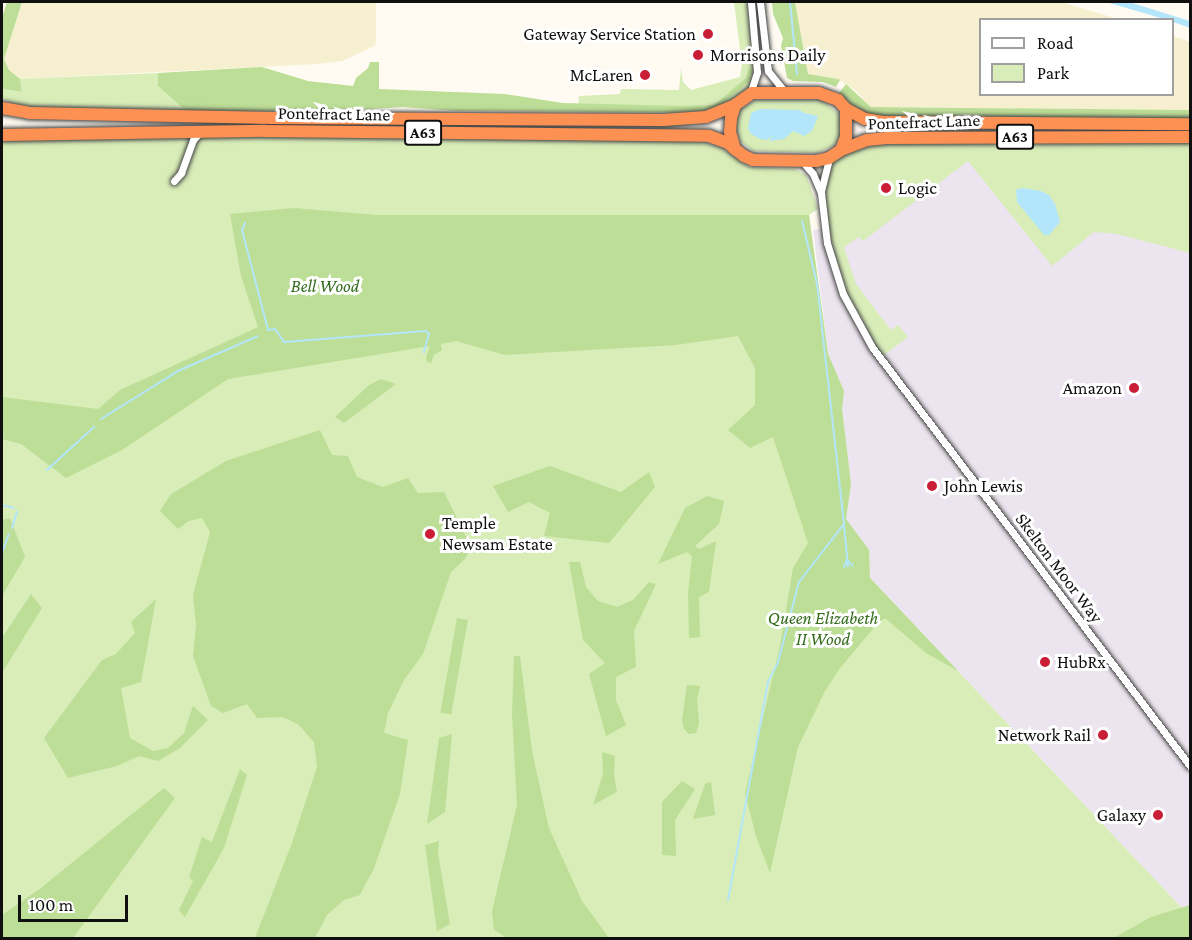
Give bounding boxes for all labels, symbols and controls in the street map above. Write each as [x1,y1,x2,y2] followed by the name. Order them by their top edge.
[979,18,1174,96] legend
[523,23,696,45] place label: Gateway Service Station
[701,27,715,41] marker: Gateway Service Station
[1037,33,1074,53] text: Road
[710,44,826,66] place label: Morrisons Daily
[691,48,705,62] marker: Morrisons Daily
[1037,63,1069,83] text: Park
[570,64,633,86] place label: McLaren
[638,68,652,82] marker: McLaren
[278,102,390,126] street label: Pontefract Lane
[867,109,981,135] street label: Pontefract Lane
[404,120,442,146] road number: A63
[996,124,1034,150] road number: A63
[898,177,937,199] place label: Logic
[879,181,893,195] marker: Logic
[291,275,359,297] park label: Bell Wood
[1063,377,1122,399] place label: Amazon
[1127,381,1141,395] marker: Amazon
[944,475,1023,497] place label: John Lewis
[925,479,939,493] marker: John Lewis
[1011,509,1107,627] street label: Skelton Moor Way
[442,513,553,556] place label: Temple Newsam Estate
[423,527,437,541] marker: Temple Newsam Estate
[768,608,878,650] park label: Queen Elizabeth II Wood
[1057,651,1106,673] place label: HubRx
[1038,655,1052,669] marker: HubRx
[998,724,1091,746] place label: Network Rail
[1096,728,1110,742] marker: Network Rail
[1097,804,1146,826] place label: Galaxy
[1151,808,1165,822] marker: Galaxy
[21,883,130,921] scale bar
[29,895,73,915] text: 100 m

